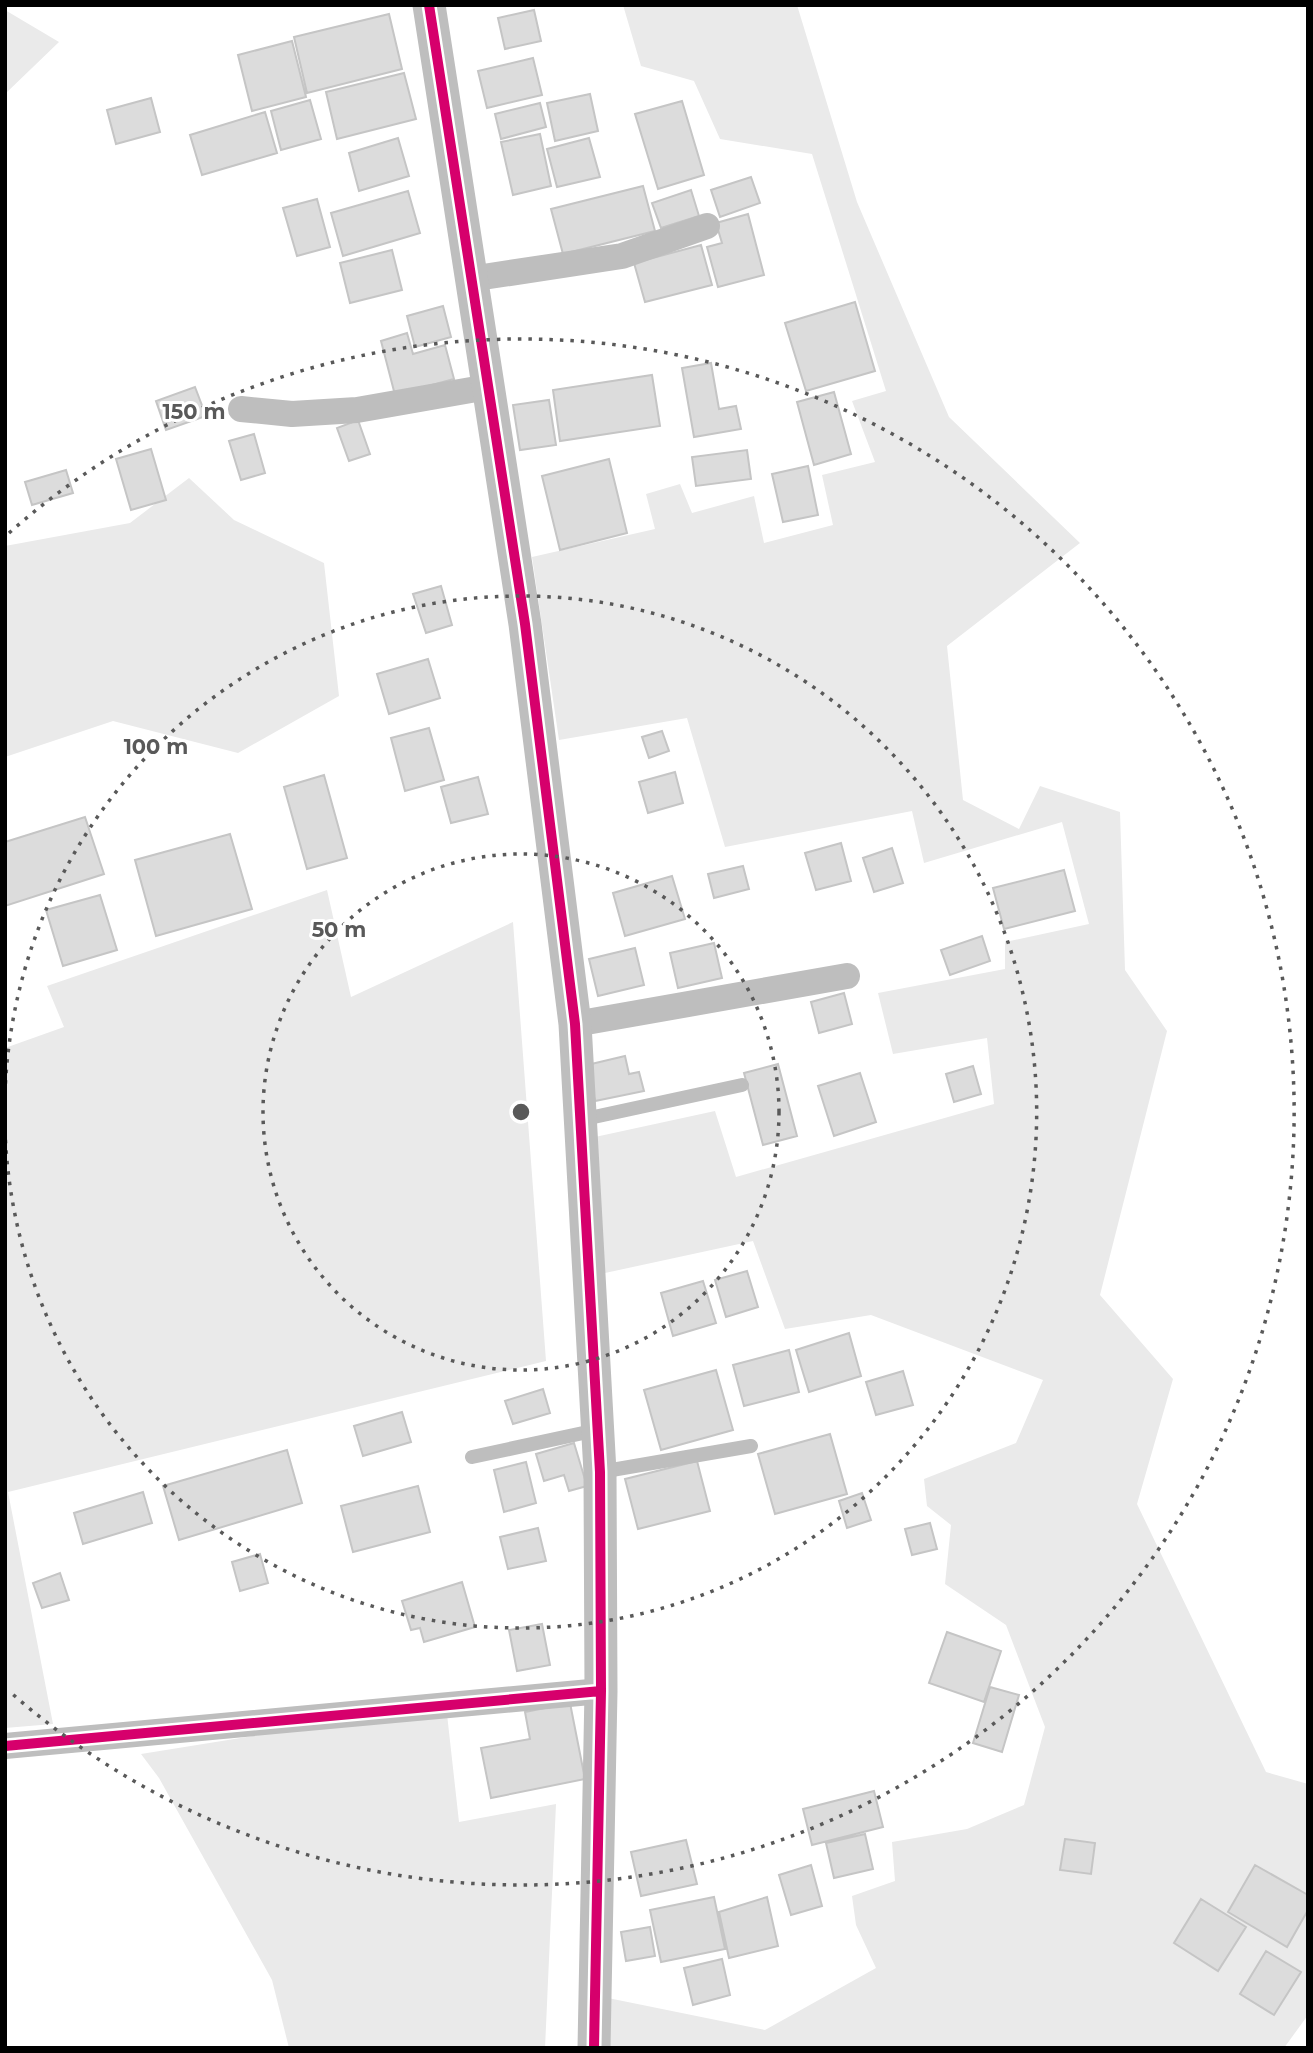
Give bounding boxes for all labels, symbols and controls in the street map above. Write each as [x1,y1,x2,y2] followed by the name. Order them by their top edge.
[163,399,225,424] text: 150 m
[124,734,188,759] text: 100 m
[312,917,366,942] text: 50 m
[509,1100,533,1124] centre of rings

